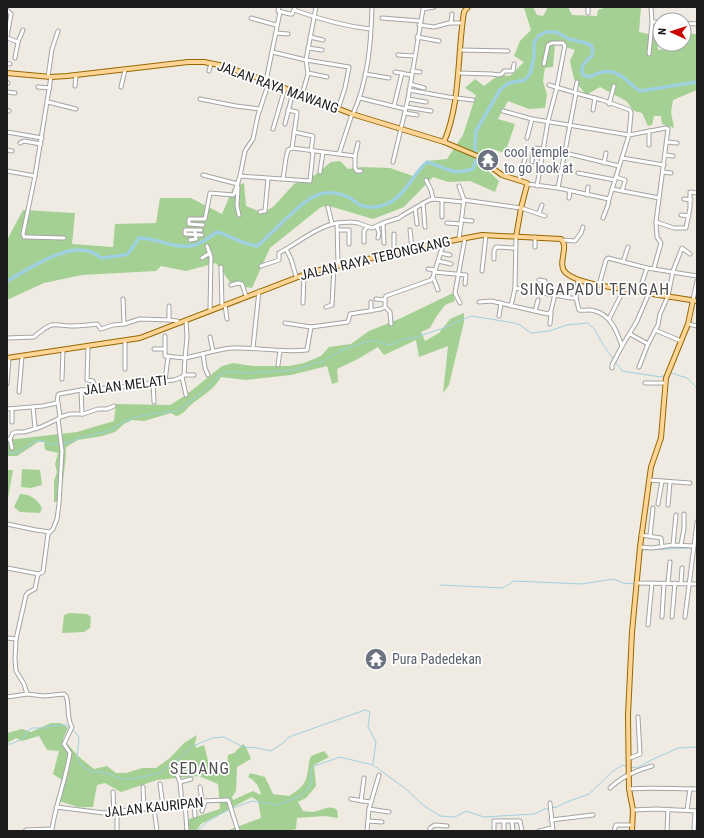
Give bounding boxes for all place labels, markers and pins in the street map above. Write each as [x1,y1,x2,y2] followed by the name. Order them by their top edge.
[504,144,573,176] place label: cool temple to go look at
[475,147,501,173] temple icon: cool temple to go look at
[363,646,389,672] temple icon: Pura Padedekan
[392,651,482,667] place label: Pura Padedekan

